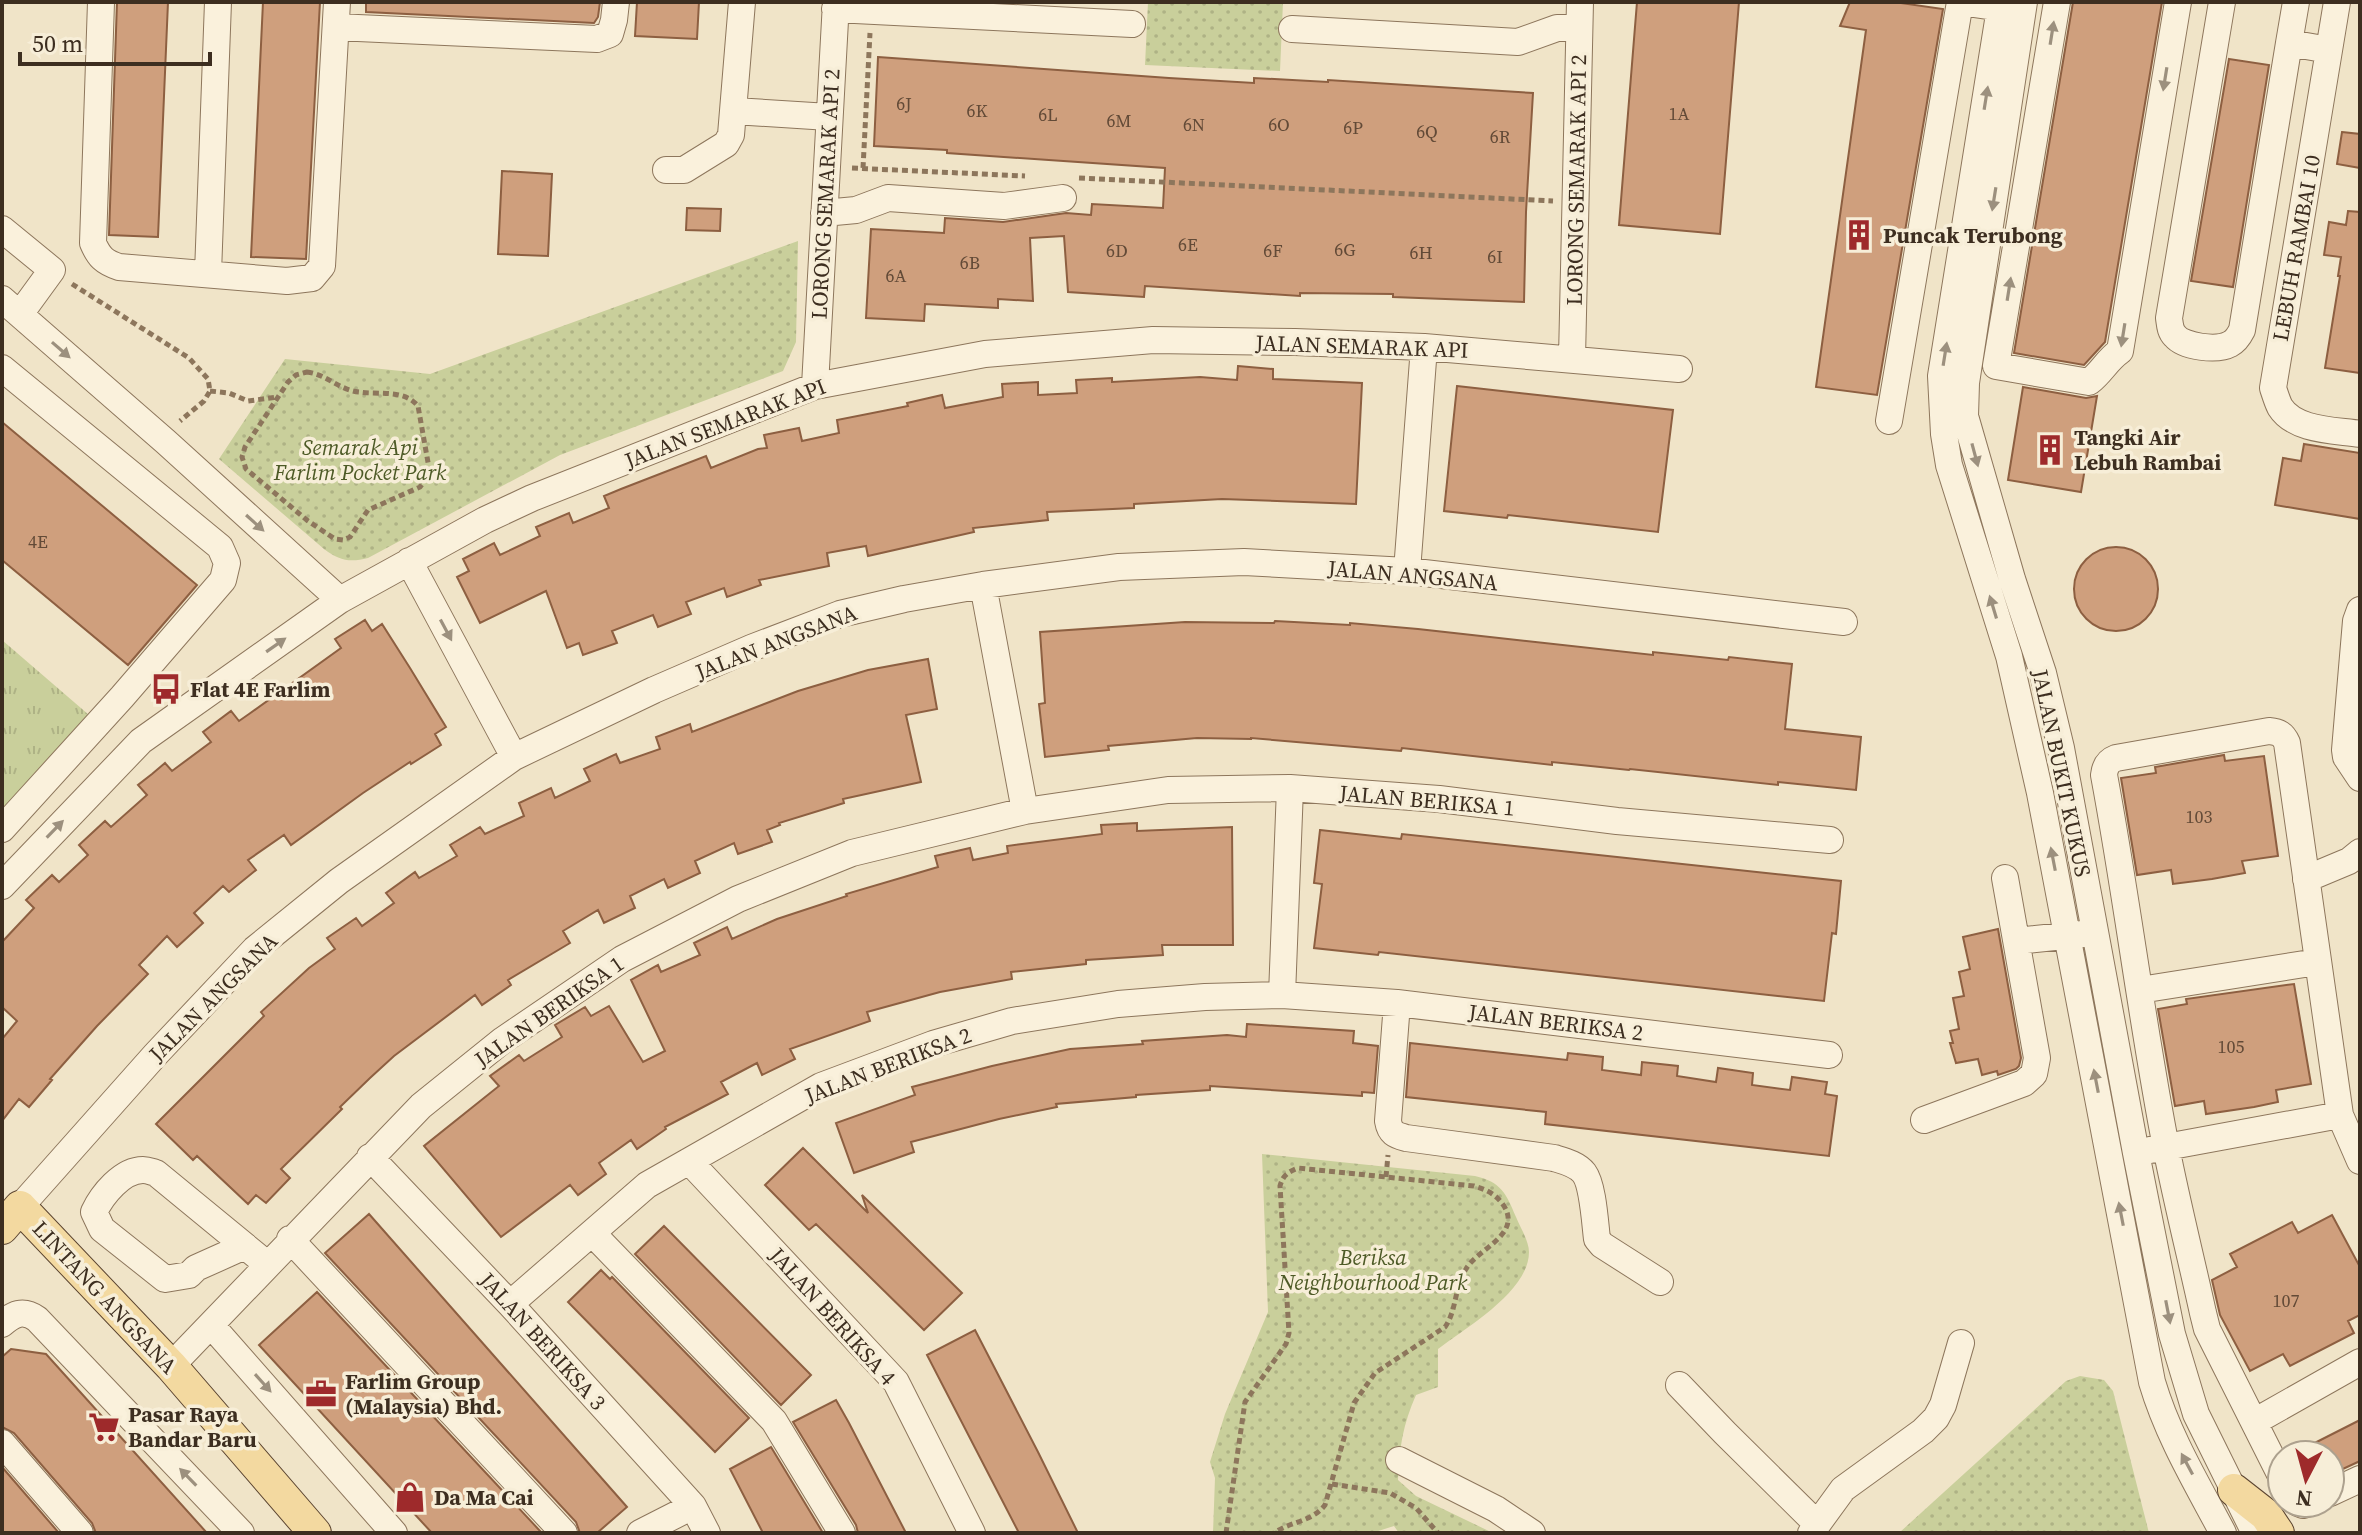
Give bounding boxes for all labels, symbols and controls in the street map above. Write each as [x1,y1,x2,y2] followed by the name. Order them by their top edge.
[20,16,210,66] scale bar
[2046,20,2058,45] one-way arrow
[32,27,83,60] text: 50 m
[1559,54,1593,306] street label: LORONG SEMARAK API 2
[2158,67,2171,92] one-way arrow
[803,68,847,320] street label: LORONG SEMARAK API 2
[1980,85,1993,110] one-way arrow
[896,91,912,116] house number: 6J
[966,98,988,123] house number: 6K
[1669,101,1690,126] house number: 1A
[1038,102,1058,127] house number: 6L
[1106,108,1132,133] house number: 6M
[1183,112,1205,137] house number: 6N
[1268,112,1290,137] house number: 6O
[1343,115,1363,140] house number: 6P
[1416,119,1438,144] house number: 6Q
[1490,124,1511,149] house number: 6R
[2265,152,2327,344] street label: LEBUH RAMBAI 10
[1987,186,2000,211] one-way arrow
[1842,218,1876,252] building icon: Puncak Terubong
[1883,220,2063,250] place label: Puncak Terubong
[1178,232,1198,257] house number: 6E
[1334,237,1356,262] house number: 6G
[1106,238,1128,263] house number: 6D
[1263,238,1283,263] house number: 6F
[1409,240,1433,265] house number: 6H
[1487,244,1503,269] house number: 6I
[960,250,980,275] house number: 6B
[886,263,907,288] house number: 6A
[2004,277,2016,302] one-way arrow
[2116,323,2128,348] one-way arrow
[1254,327,1469,365] street label: JALAN SEMARAK API
[52,340,71,358] one-way arrow
[1939,341,1951,366] one-way arrow
[619,371,830,476] street label: JALAN SEMARAK API
[2074,422,2221,477] place label: Tangki Air Lebuh Rambai
[273,432,447,487] park label: Semarak Api Farlim Pocket Park
[2033,433,2067,467] building icon: Tangki Air Lebuh Rambai
[1969,443,1981,468] one-way arrow
[246,513,265,531] one-way arrow
[28,529,48,554] house number: 4E
[1326,553,1500,597] street label: JALAN ANGSANA
[1987,594,1999,618] one-way arrow
[690,597,861,687] street label: JALAN ANGSANA
[440,618,453,641] one-way arrow
[265,638,286,654] one-way arrow
[2025,666,2099,879] street label: JALAN BUKIT KUKUS
[149,672,183,706] bus stop icon: Flat 4E Farlim
[190,674,330,704] place label: Flat 4E Farlim
[1337,777,1516,823] street label: JALAN BERIKSA 1
[2186,804,2213,829] house number: 103
[46,820,64,839] one-way arrow
[2047,847,2059,872] one-way arrow
[141,926,284,1069] street label: JALAN ANGSANA
[468,948,630,1074] street label: JALAN BERIKSA 1
[1466,996,1645,1048] street label: JALAN BERIKSA 2
[800,1019,975,1111] street label: JALAN BERIKSA 2
[2218,1034,2245,1059] house number: 105
[2090,1068,2102,1093] one-way arrow
[2115,1201,2127,1226] one-way arrow
[26,1214,184,1380] street label: LINTANG ANGSANA
[762,1240,903,1391] street label: JALAN BERIKSA 4
[1278,1242,1468,1297] park label: Beriksa Neighbourhood Park
[472,1265,613,1416] street label: JALAN BERIKSA 3
[2273,1288,2300,1313] house number: 107
[2162,1300,2174,1325] one-way arrow
[345,1366,502,1421] place label: Farlim Group (Malaysia) Bhd.
[254,1373,272,1393] one-way arrow
[304,1377,338,1411] office icon: Farlim Group (Malaysia) Bhd.
[128,1399,257,1454] place label: Pasar Raya Bandar Baru
[87,1410,121,1444] supermarket icon: Pasar Raya Bandar Baru
[2266,1439,2346,1519] north arrow
[2180,1453,2194,1475] one-way arrow
[179,1467,197,1486] one-way arrow
[393,1480,427,1514] shop icon: Da Ma Cai
[434,1482,534,1512] place label: Da Ma Cai
[2294,1483,2313,1515] text: N

